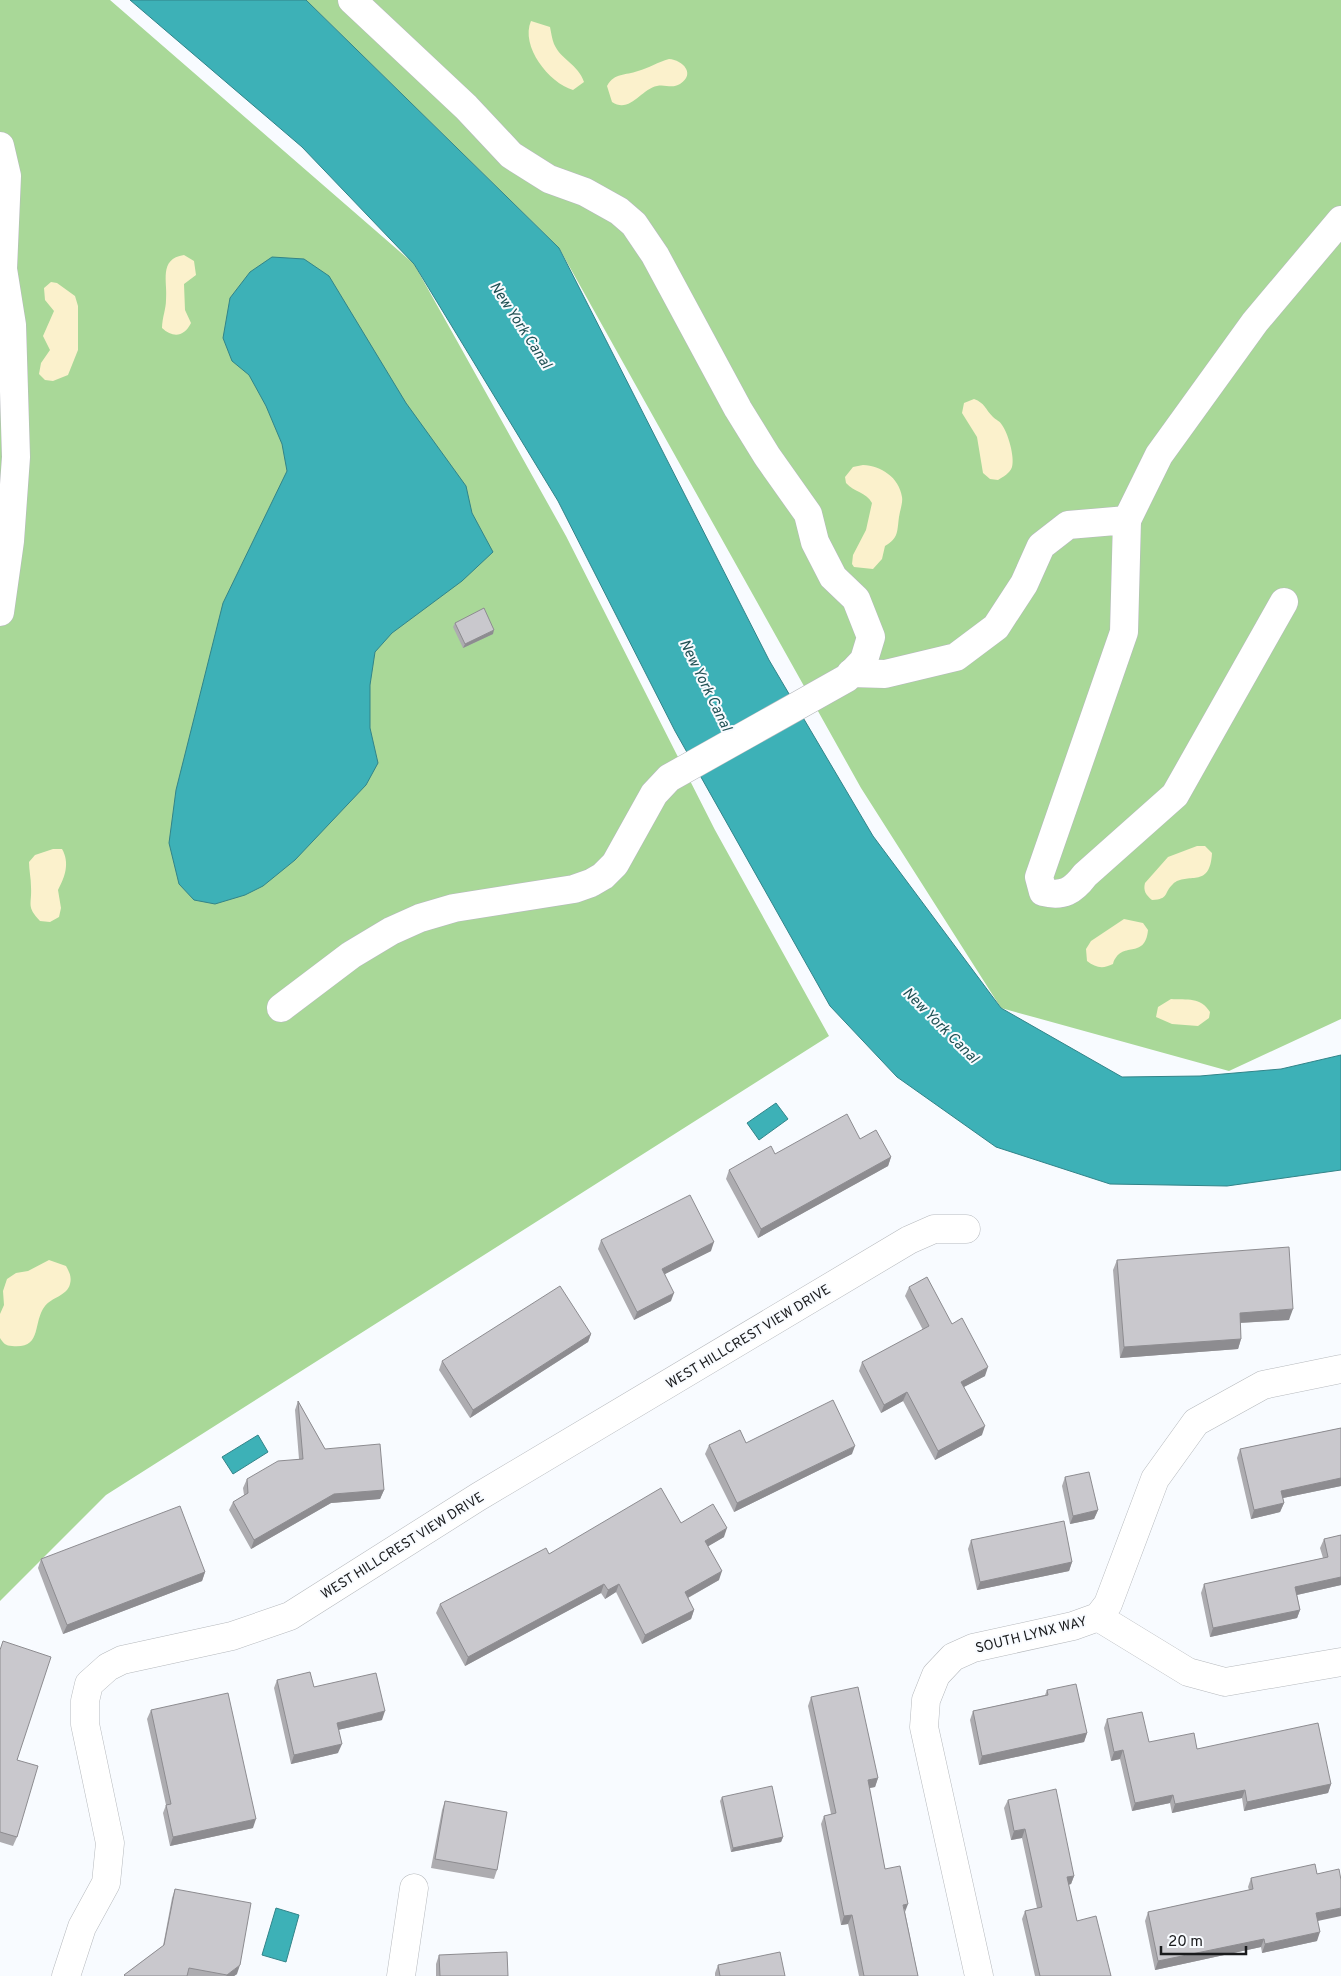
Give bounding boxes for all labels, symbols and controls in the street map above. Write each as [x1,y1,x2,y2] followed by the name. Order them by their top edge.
[485,279,556,374] water label: New York Canal
[674,637,736,736] water label: New York Canal
[898,984,983,1069] water label: New York Canal
[663,1281,834,1393] street label: WEST HILLCREST VIEW DRIVE
[318,1489,487,1604] street label: WEST HILLCREST VIEW DRIVE
[974,1613,1089,1658] street label: SOUTH LYNX WAY
[1161,1924,1246,1956] scale bar
[1168,1933,1203,1952] text: 20 m

